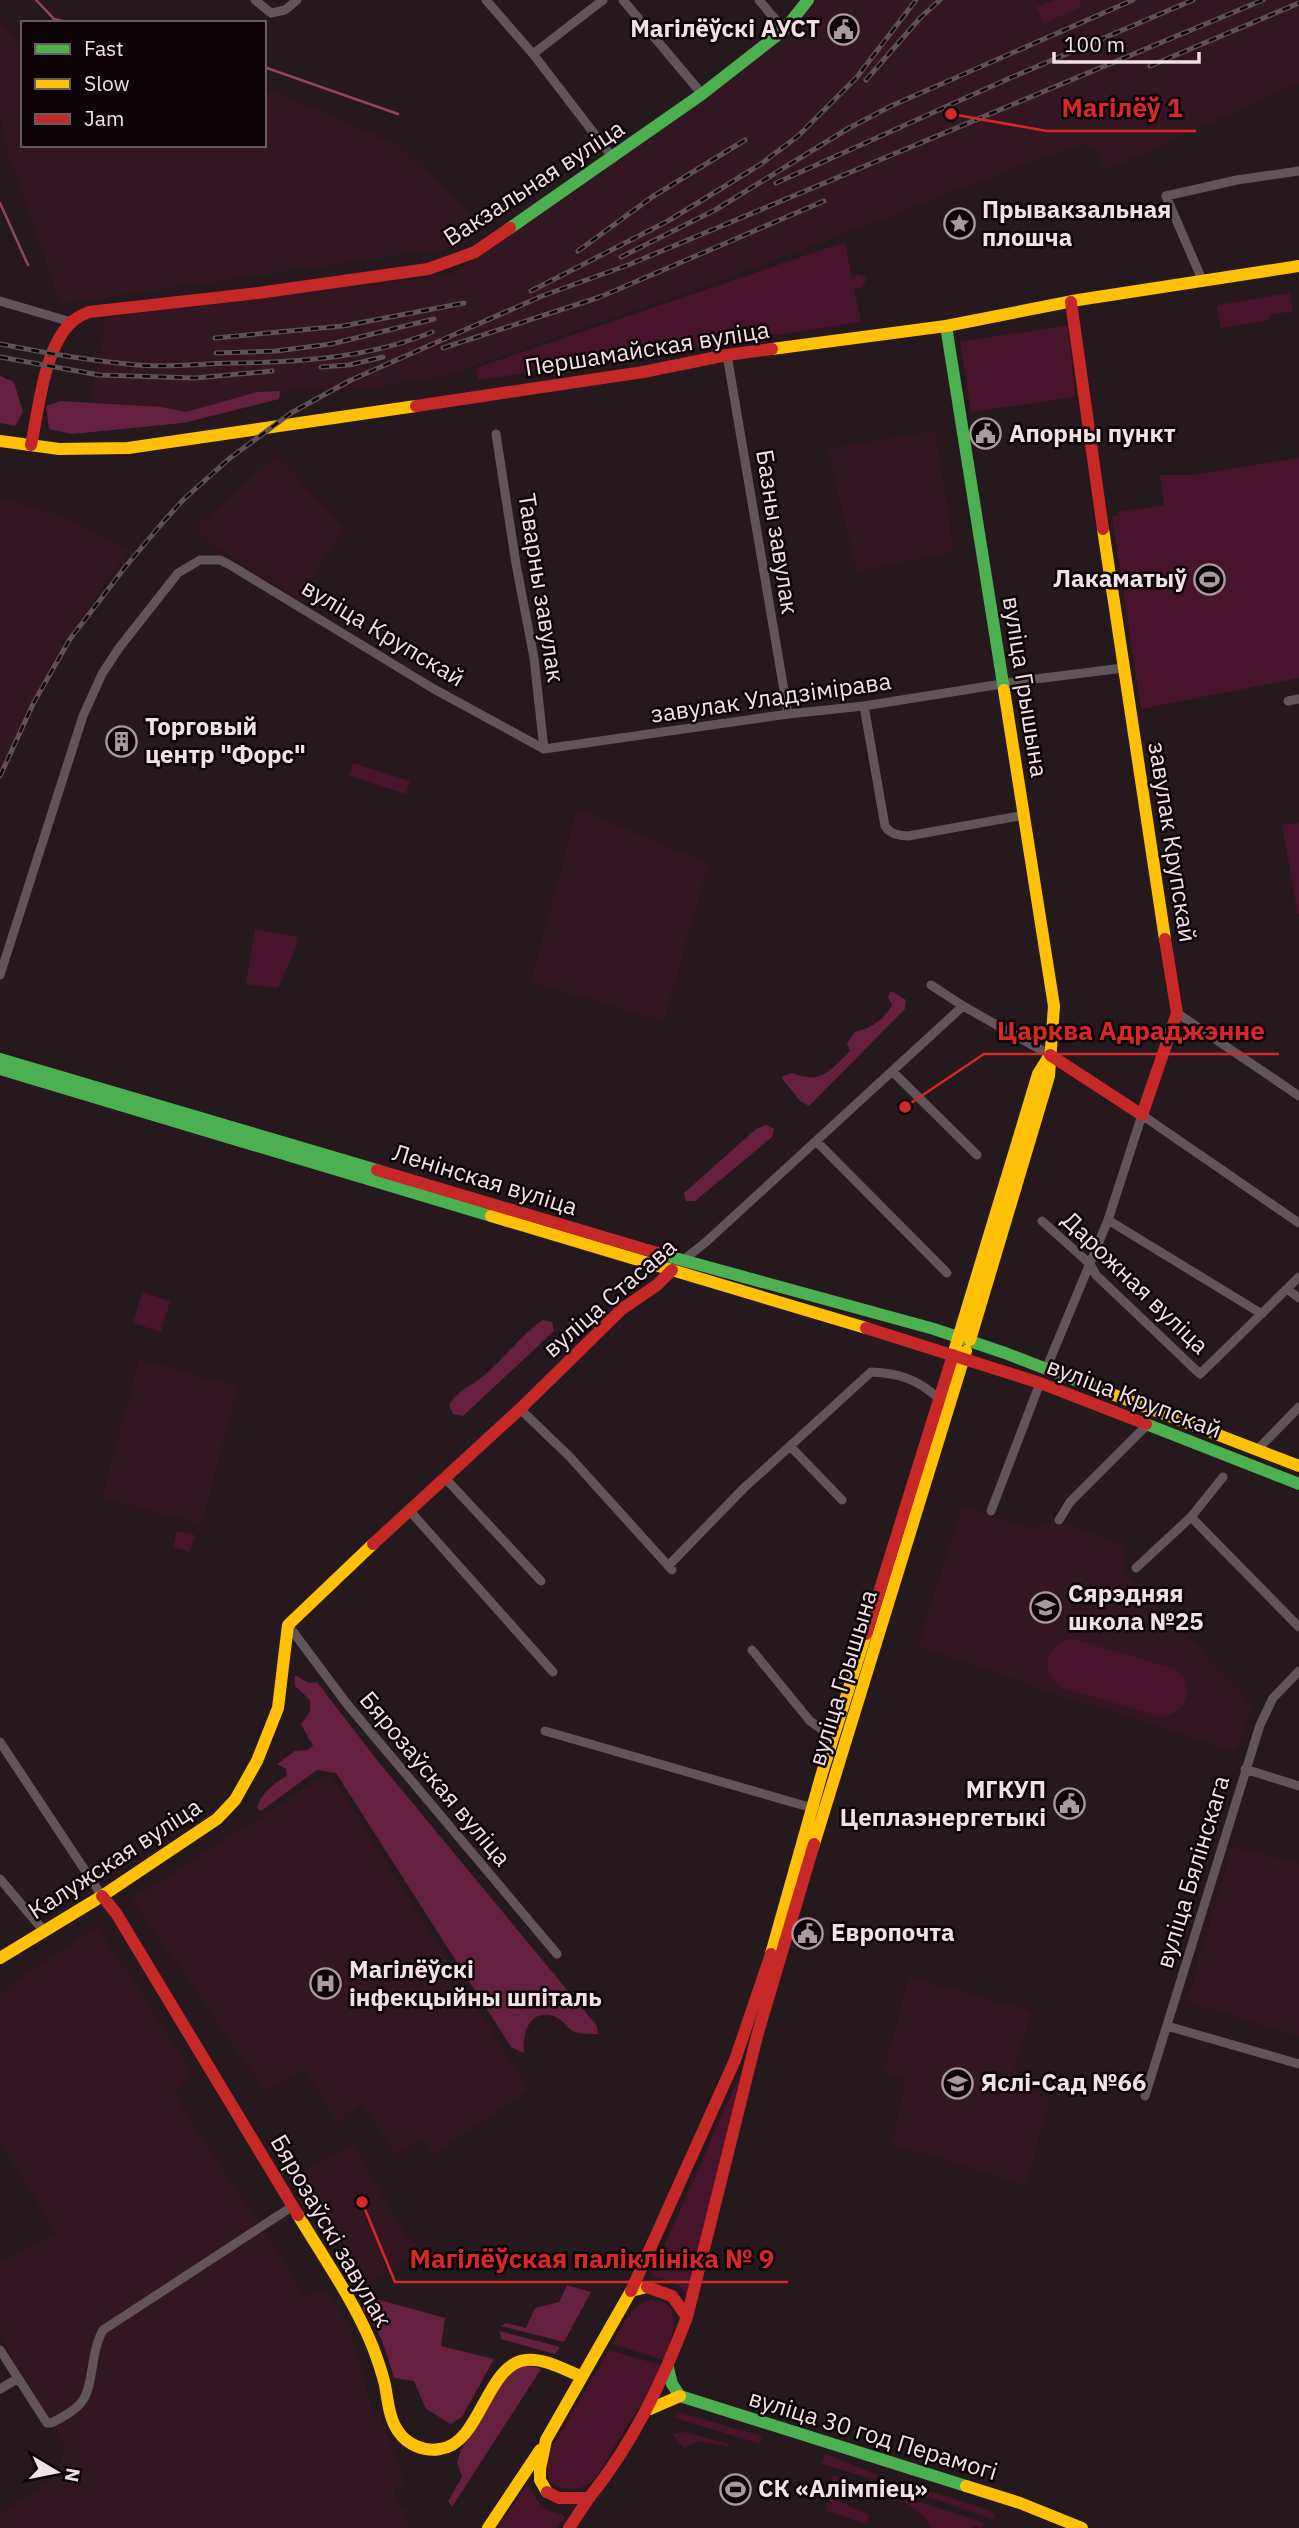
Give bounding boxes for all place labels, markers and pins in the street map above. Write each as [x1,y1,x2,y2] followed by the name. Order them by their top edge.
[630,12,820,44] place label: Магілёўскі АУСТ
[826,12,860,46] public building icon: Магілёўскі АУСТ
[1047,84,1196,131] callout: Магілёў 1
[982,193,1171,253] place label: Прывакзальная плошча
[942,207,976,241] place icon: Прывакзальная плошча
[969,417,1003,451] public building icon: Апорны пункт
[1009,417,1176,449] place label: Апорны пункт
[1053,562,1187,594] place label: Лакаматыў
[1193,562,1227,596] sports icon: Лакаматыў
[145,710,306,770] place label: Торговый центр "Форс"
[105,724,139,758] building icon: Торговый центр "Форс"
[984,1007,1279,1054] callout: Царква Адраджэнне
[1068,1577,1204,1637] place label: Сярэдняя школа №25
[1028,1591,1062,1625] school or university icon: Сярэдняя школа №25
[840,1773,1046,1833] place label: МГКУП Цеплаэнергетыкі
[1052,1787,1086,1821] public building icon: МГКУП Цеплаэнергетыкі
[791,1916,825,1950] public building icon: Европочта
[831,1916,955,1948] place label: Европочта
[349,1953,602,2013] place label: Магілёўскі інфекцыйны шпіталь
[309,1967,343,2001] hospital icon: Магілёўскі інфекцыйны шпіталь
[941,2066,975,2100] school or university icon: Яслі-Сад №66
[981,2066,1146,2098] place label: Яслі-Сад №66
[395,2235,788,2282] callout: Магілёўская паліклініка № 9
[718,2472,752,2506] sports icon: СК «Алімпіец»
[758,2472,928,2504] place label: СК «Алімпіец»

